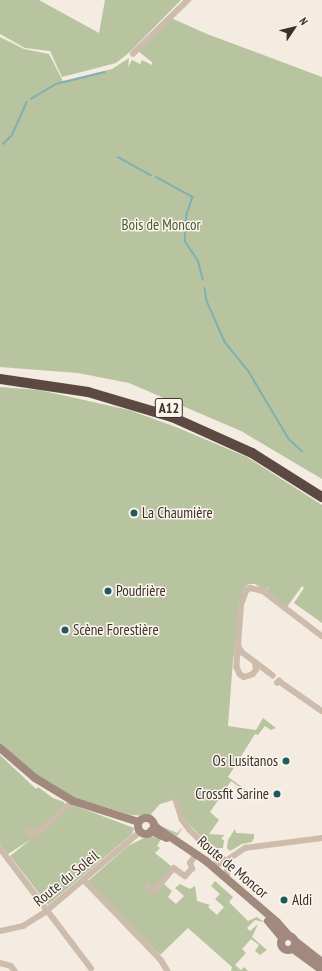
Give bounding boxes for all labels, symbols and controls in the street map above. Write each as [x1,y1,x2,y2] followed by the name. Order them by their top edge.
[274,8,314,48] north arrow
[296,15,311,28] text: N
[121,216,201,234] park label: Bois de Moncor
[154,396,184,420] road number: A12
[142,504,213,522] place label: La Chaumière
[129,508,139,518] marker: La Chaumière
[116,582,166,600] place label: Poudrière
[103,586,113,596] marker: Poudrière
[73,621,159,639] place label: Scène Forestière
[60,625,70,635] marker: Scène Forestière
[212,752,278,770] place label: Os Lusitanos
[281,756,291,766] marker: Os Lusitanos
[195,785,269,803] place label: Crossfit Sarine
[272,789,282,799] marker: Crossfit Sarine
[194,832,272,902] street label: Route de Moncor
[30,846,102,910] street label: Route du Soleil
[292,891,312,909] place label: Aldi
[279,895,289,905] marker: Aldi

